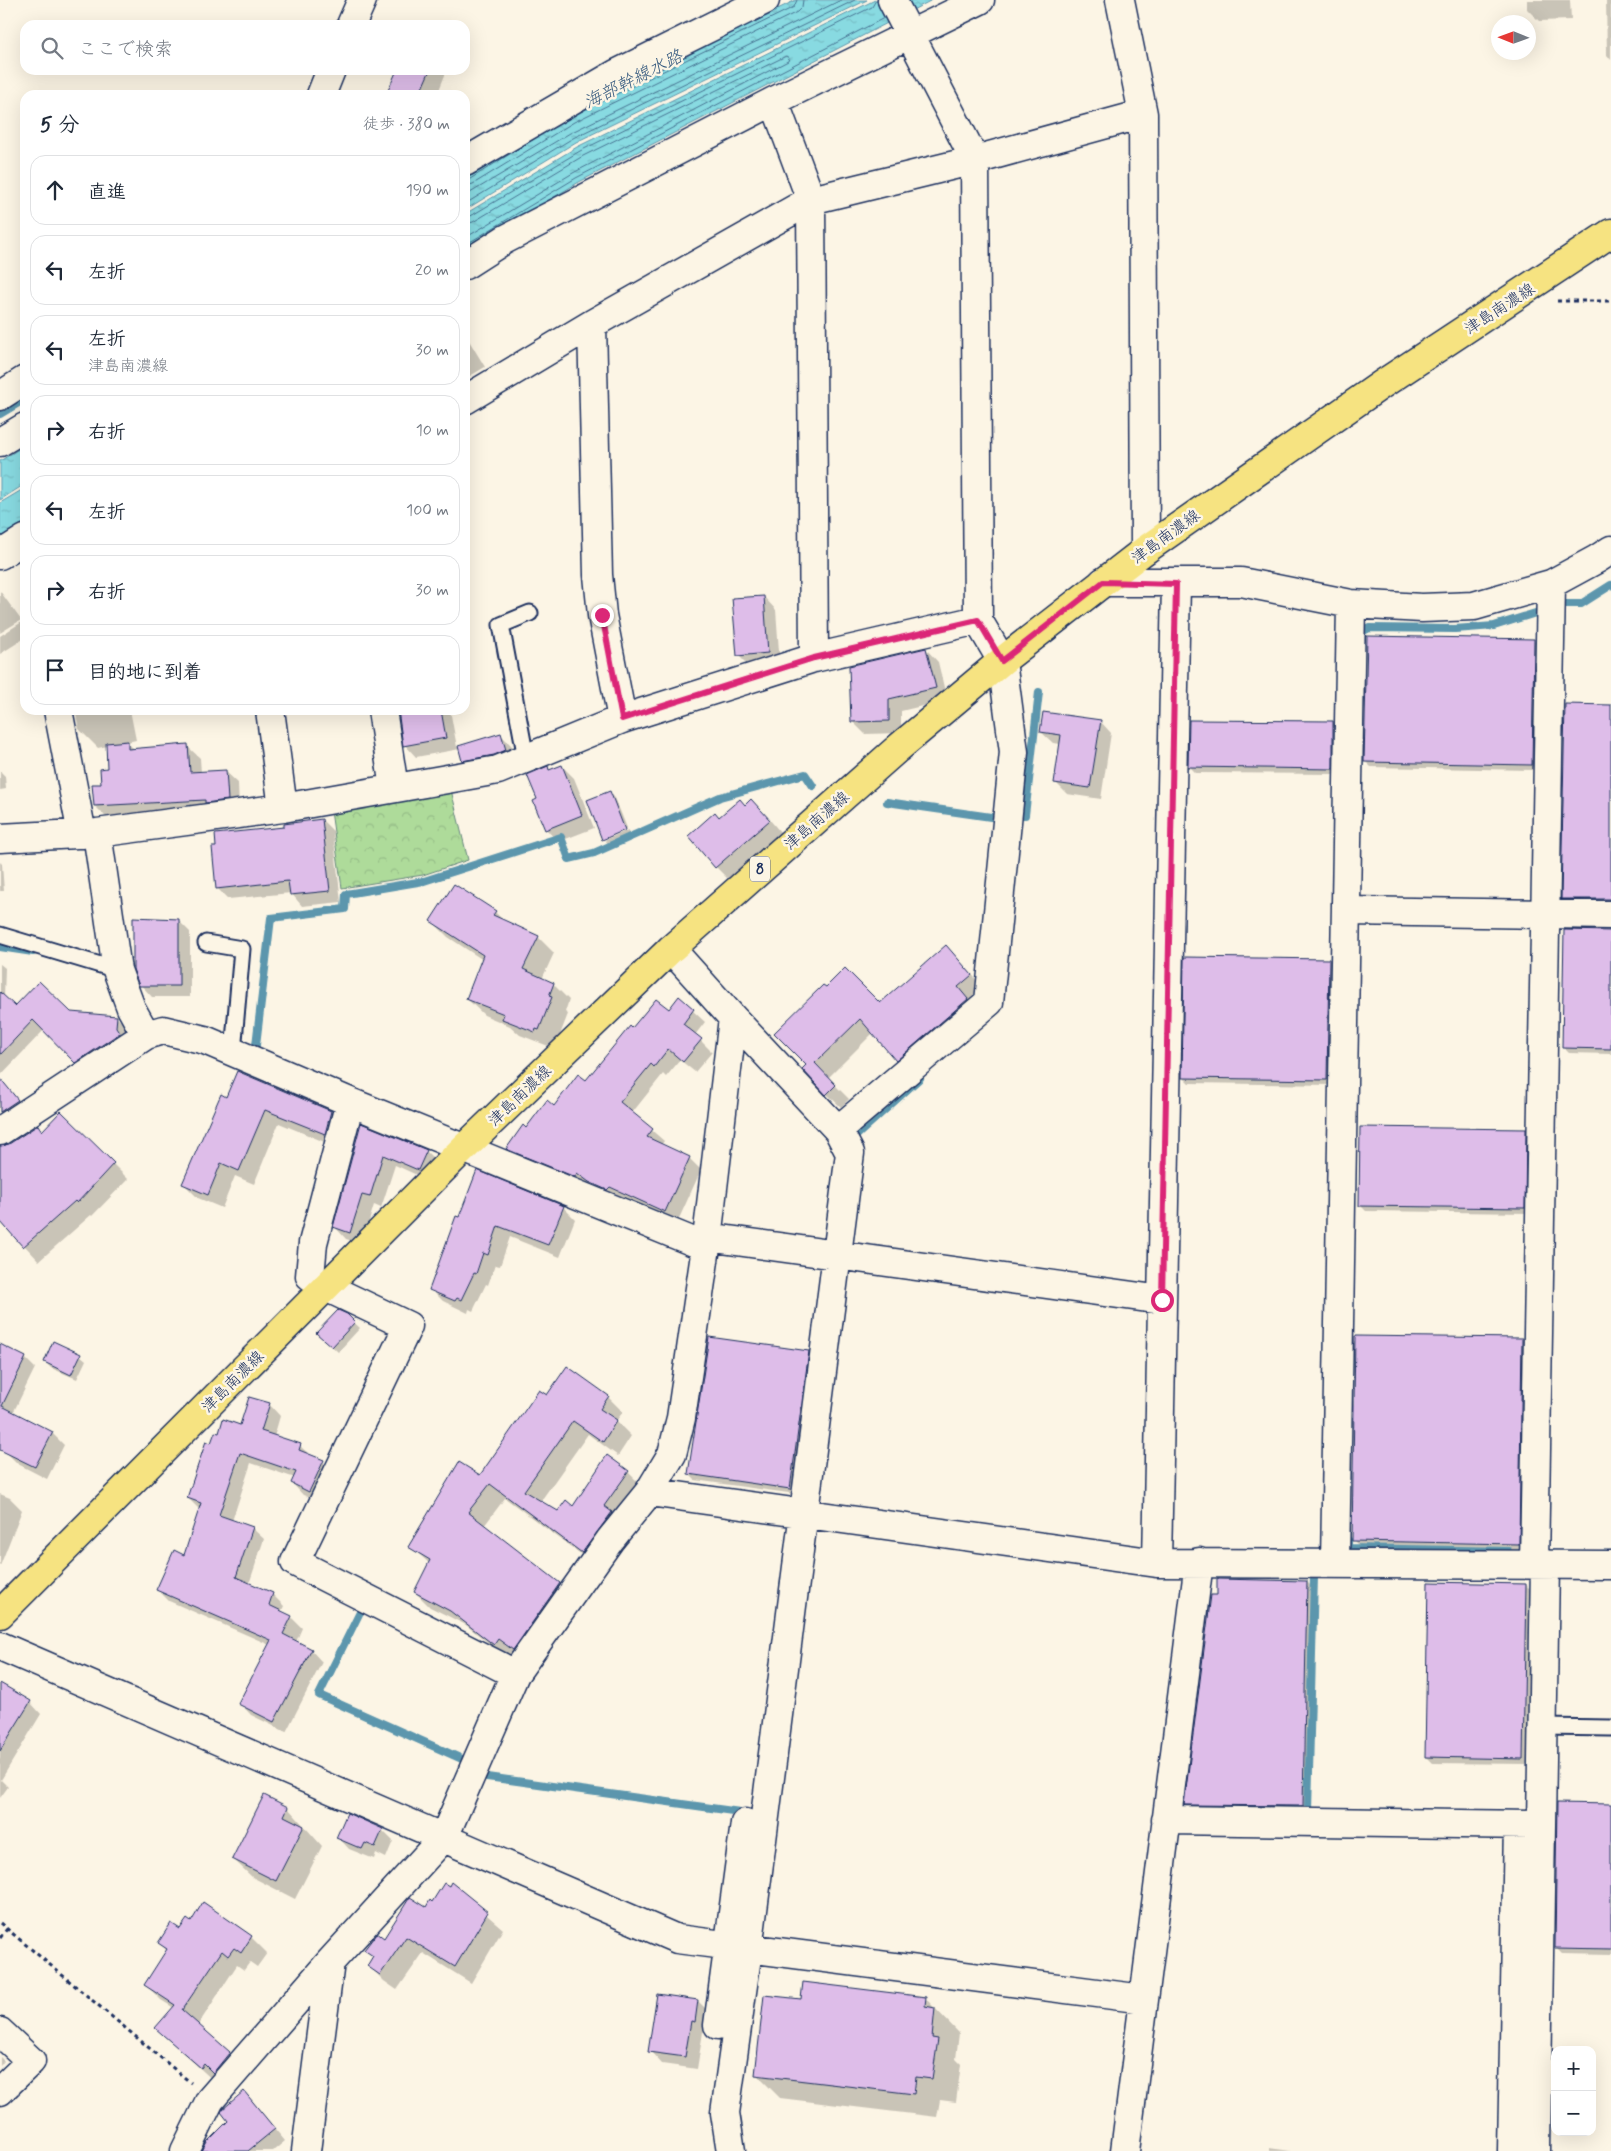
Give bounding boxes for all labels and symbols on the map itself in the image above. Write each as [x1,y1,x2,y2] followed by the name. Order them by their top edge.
[1491,15,1536,60] north arrow
[580,44,688,115] water label: 海部幹線水路
[1461,279,1539,340] street label: 津島南濃線
[1127,505,1204,569] street label: 津島南濃線
[591,604,614,627] route end
[780,787,854,855] street label: 津島南濃線
[750,856,770,882] road number: 8
[484,1061,556,1131] street label: 津島南濃線
[1151,1289,1174,1312] route start
[197,1346,269,1418] street label: 津島南濃線

